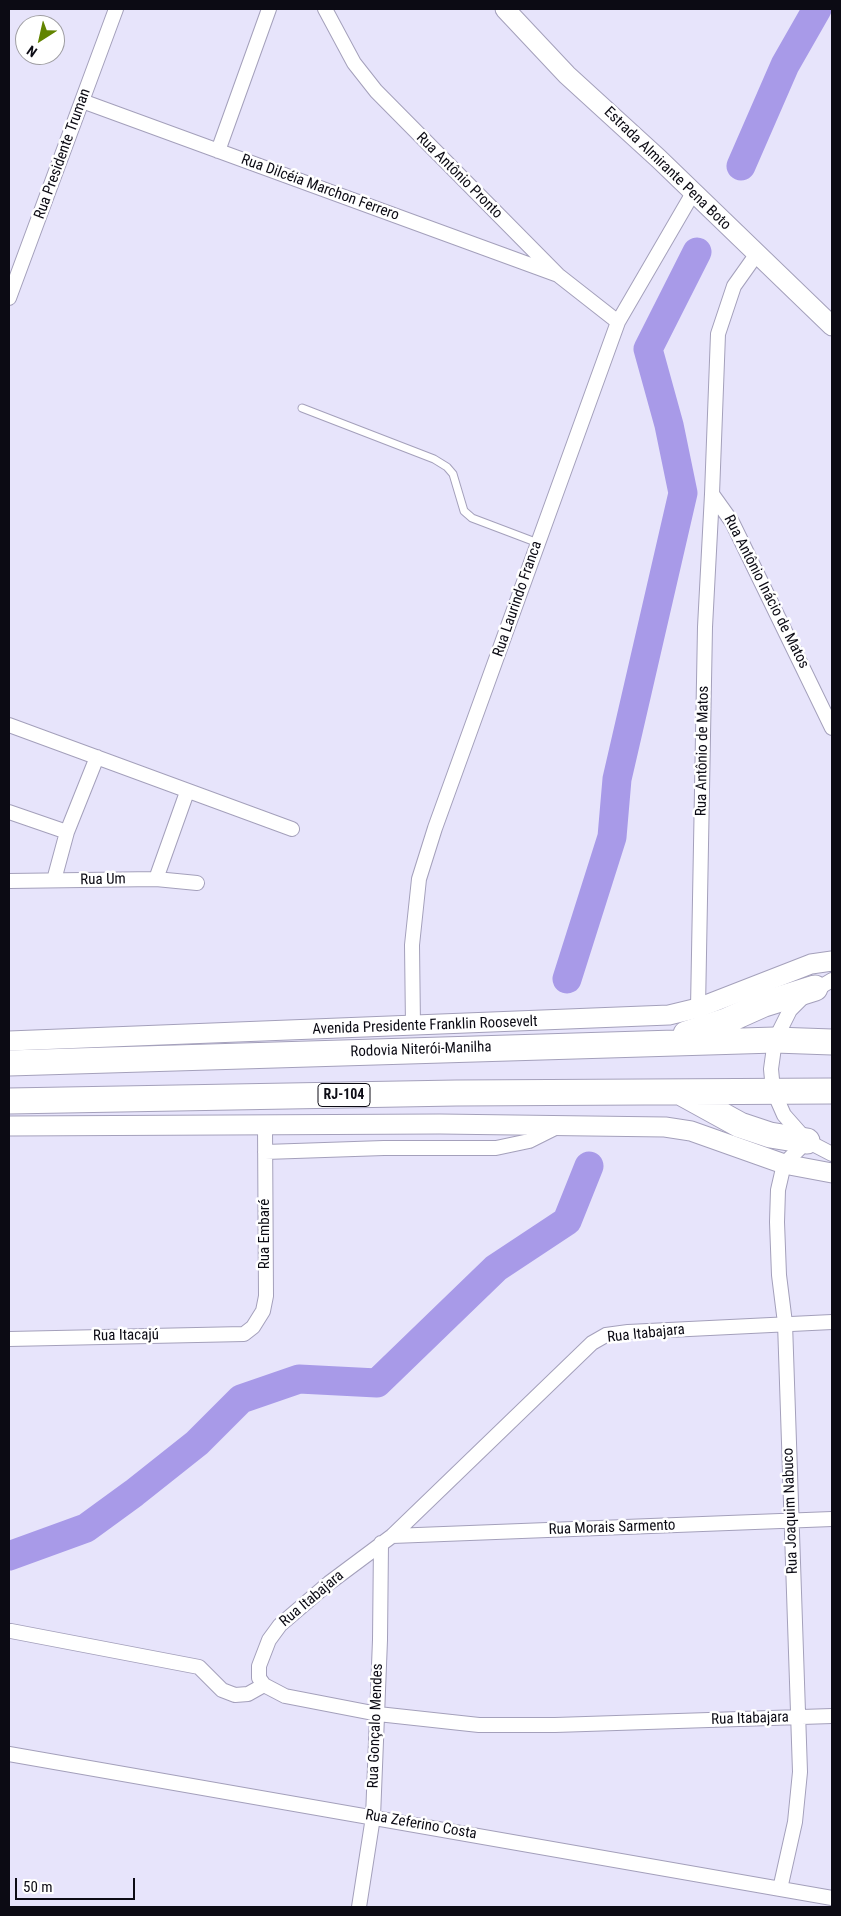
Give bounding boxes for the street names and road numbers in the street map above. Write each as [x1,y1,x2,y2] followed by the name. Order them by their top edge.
[31,86,95,222] street label: Rua Presidente Truman
[600,104,734,234] street label: Estrada Almirante Pena Boto
[412,129,506,223] street label: Rua Antônio Pronto
[239,151,401,225] street label: Rua Dilcéia Marchon Ferrero
[719,512,813,672] street label: Rua Antônio Inácio de Matos
[490,539,546,659] street label: Rua Laurindo Franca
[693,686,713,816] street label: Rua Antônio de Matos
[80,871,126,889] street label: Rua Um
[312,1013,538,1039] street label: Avenida Presidente Franklin Roosevelt
[350,1039,492,1061] street label: Rodovia Niterói-Manilha
[318,1084,370,1106] road number: RJ-104
[256,1199,274,1269] street label: Rua Embaré
[606,1321,686,1347] street label: Rua Itabajara
[93,1326,159,1346] street label: Rua Itacajú
[780,1448,802,1574] street label: Rua Joaquim Nabuco
[548,1517,676,1539] street label: Rua Morais Sarmento
[276,1567,348,1631] street label: Rua Itabajara
[365,1663,387,1789] street label: Rua Gonçalo Mendes
[711,1709,789,1729] street label: Rua Itabajara
[364,1806,478,1844] street label: Rua Zeferino Costa

